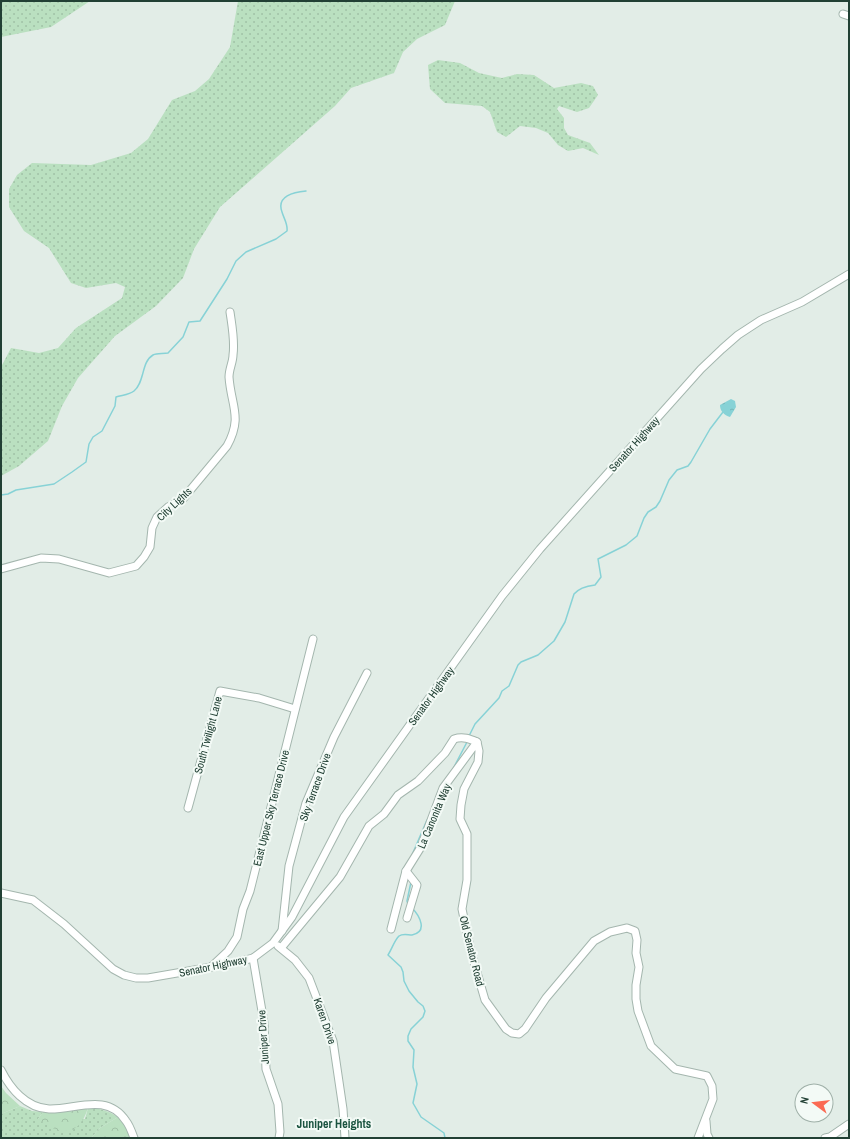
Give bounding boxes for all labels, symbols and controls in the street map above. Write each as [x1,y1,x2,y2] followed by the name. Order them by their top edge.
[606,413,663,474] street label: Senator Highway
[153,484,195,524] street label: City Lights
[405,664,457,728] street label: Senator Highway
[191,695,225,775] street label: South Twilight Lane
[250,748,292,868] street label: East Upper Sky Terrace Drive
[296,751,334,823] street label: Sky Terrace Drive
[414,781,454,851] street label: La Canonita Way
[456,914,488,988] street label: Old Senator Road
[178,952,249,980] street label: Senator Highway
[311,996,339,1046] street label: Karen Drive
[254,1009,272,1065] street label: Juniper Drive
[794,1083,834,1123] north arrow
[797,1095,812,1105] text: N
[297,1116,372,1132] district label: Juniper Heights

